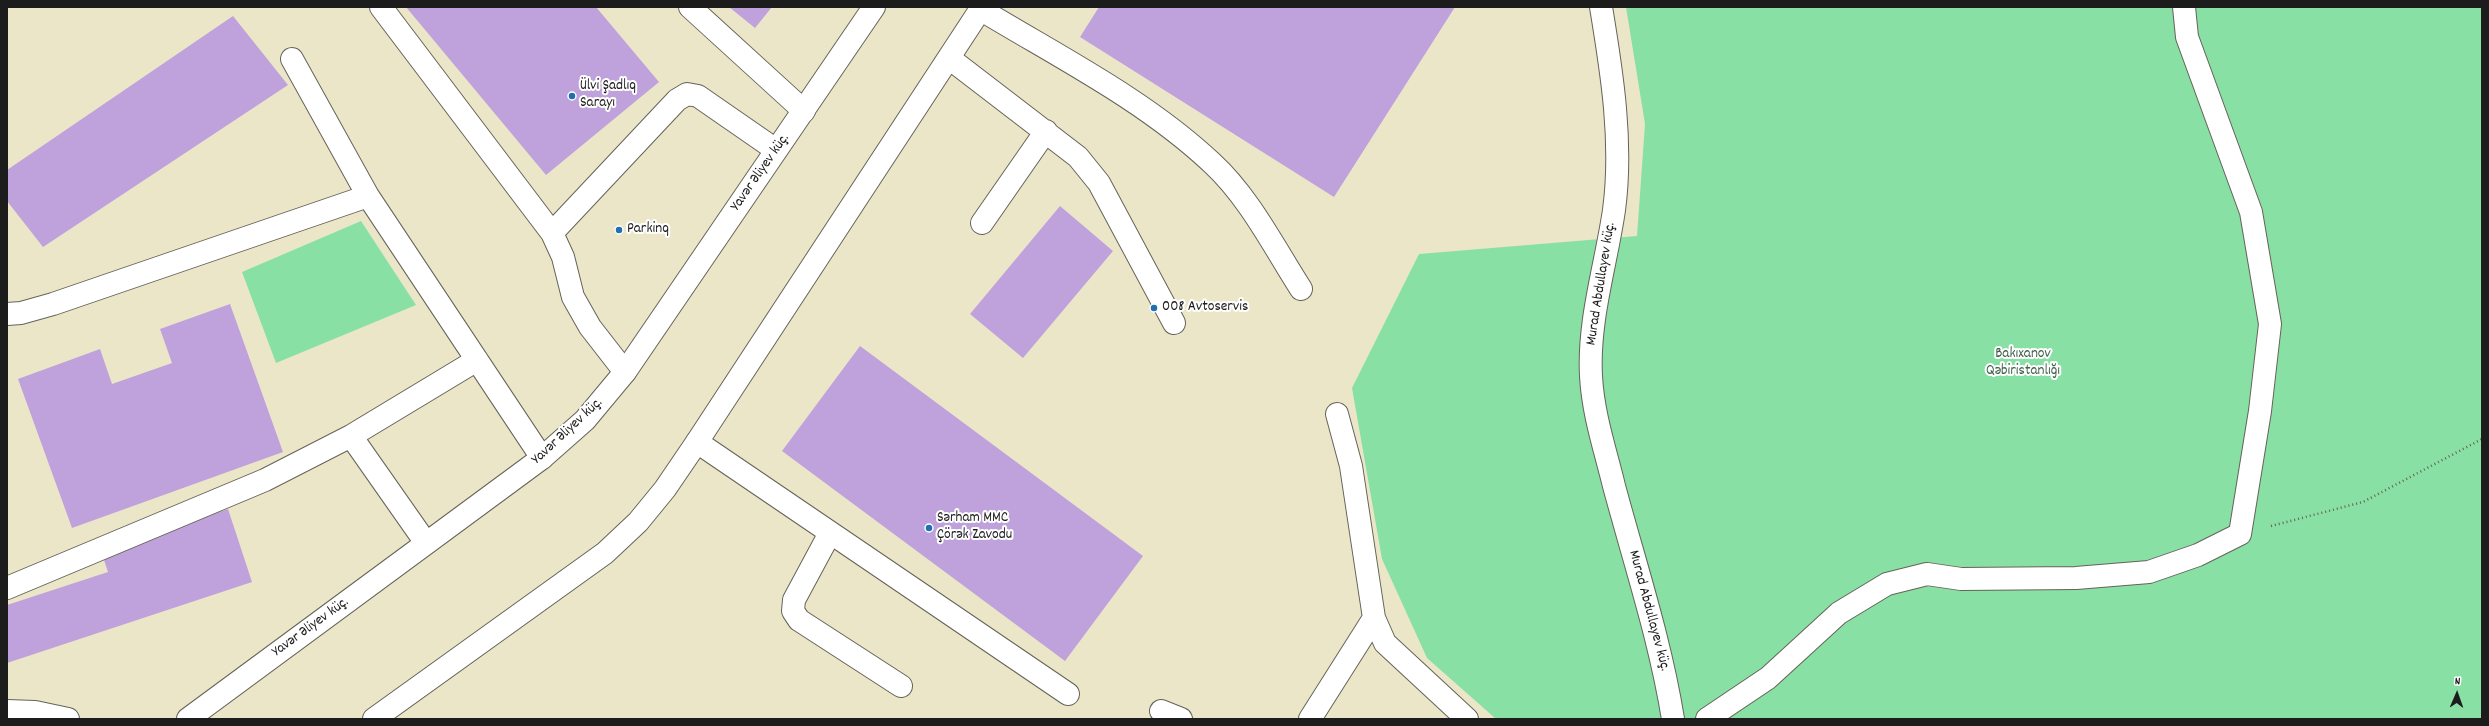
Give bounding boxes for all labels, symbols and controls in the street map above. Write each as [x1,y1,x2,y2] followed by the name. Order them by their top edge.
[580,78,636,113] place label: Ülvi Şadlıq Sarayı
[567,91,577,101] marker: Ülvi Şadlıq Sarayı
[728,131,794,215] street label: Yavər Əliyev küç.
[627,221,669,239] place label: Parkinq
[1583,221,1621,347] street label: Murad Abdullayev küç.
[614,225,624,235] marker: Parkinq
[1162,299,1248,317] place label: 008 Avtoservis
[1149,303,1159,313] marker: 008 Avtoservis
[1986,346,2060,381] park label: Bakıxanov Qəbiristanlığı
[529,395,607,469] street label: Yavər Əliyev küç.
[937,510,1012,545] place label: Sərham MMC Çörək Zavodu
[924,523,934,533] marker: Sərham MMC Çörək Zavodu
[1623,549,1673,673] street label: Murad Abdullayev küç.
[269,594,353,662] street label: Yavər Əliyev küç.
[2437,674,2477,714] north arrow
[2454,674,2460,690] text: N

